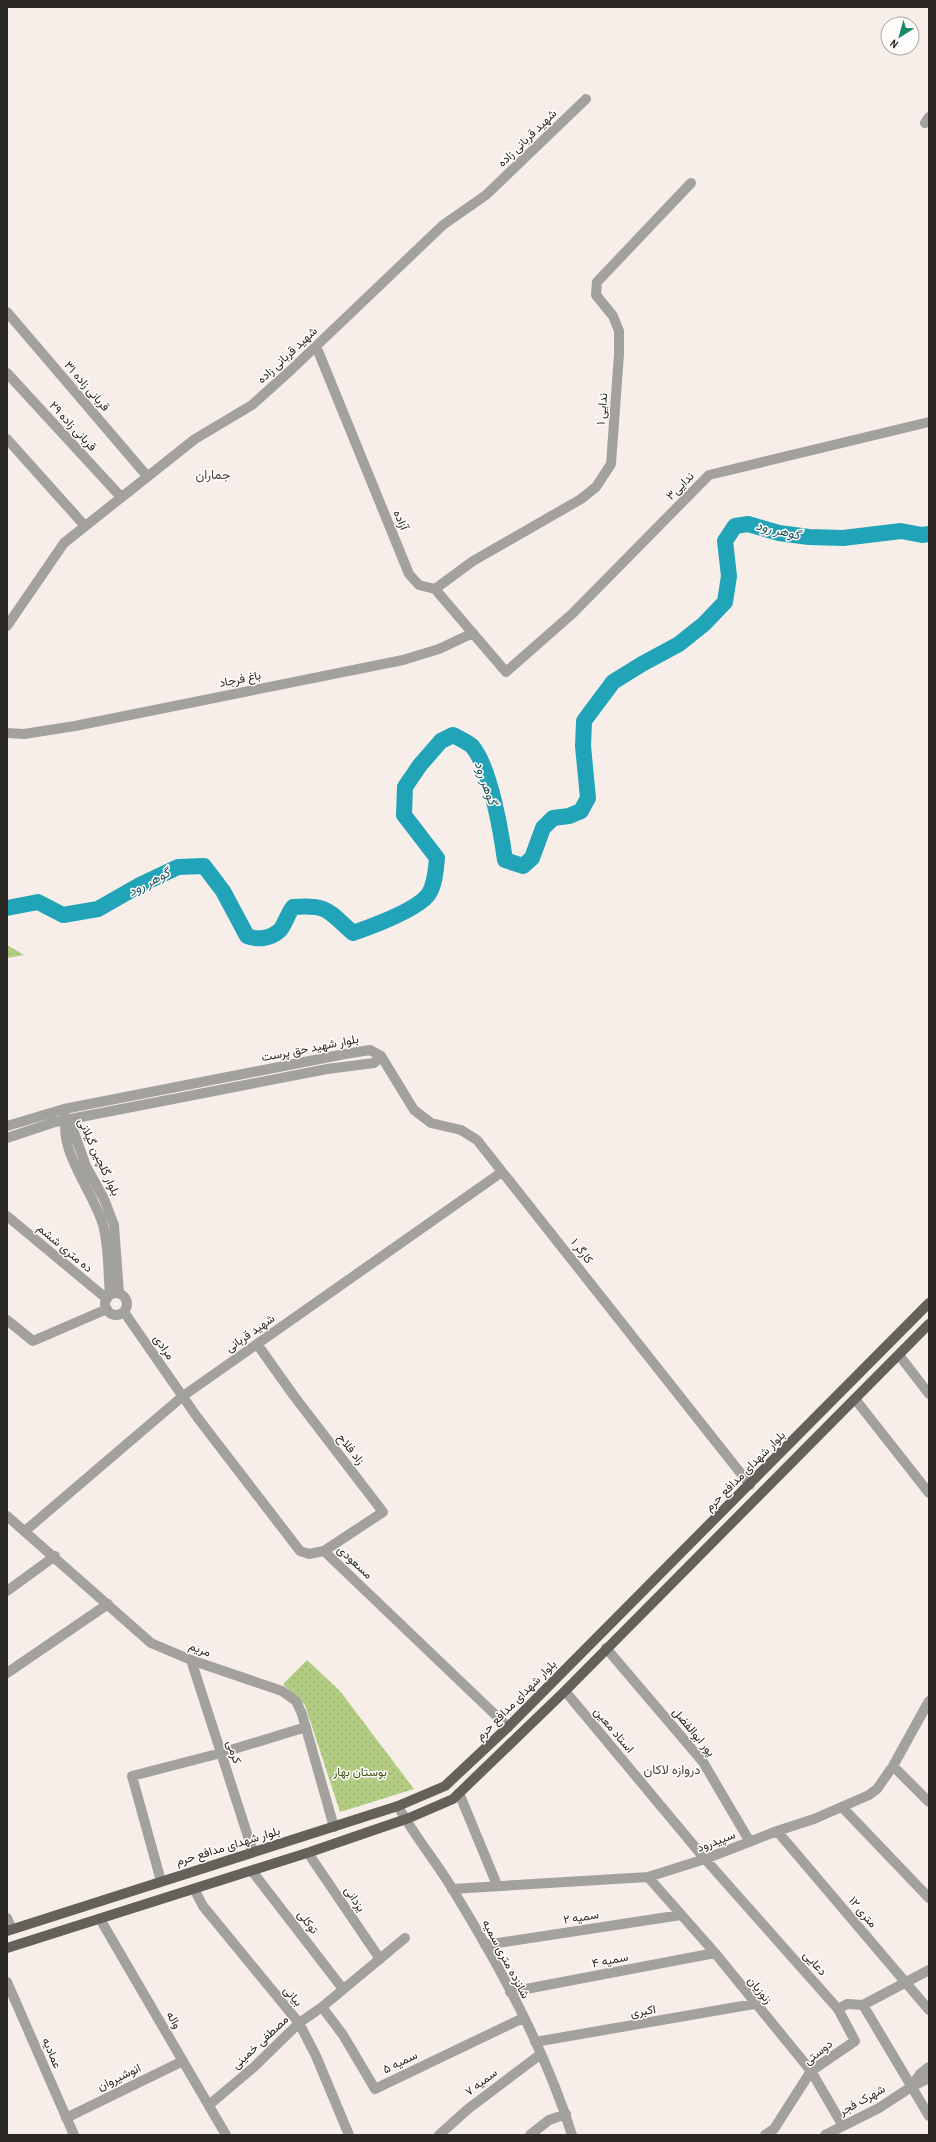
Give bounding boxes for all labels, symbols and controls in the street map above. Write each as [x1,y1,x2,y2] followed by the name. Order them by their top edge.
[880,16,920,56] north arrow
[887,36,901,52] text: N
[494,106,560,170] street label: شهید قربانی زاده
[253,323,321,387] street label: شهید قربانی زاده
[61,357,113,415] street label: قربانی زاده ۳۱
[593,392,611,426] street label: ندایی ۱
[46,398,100,454] street label: قربانی زاده ۲۹
[196,466,231,483] district label: جماران
[662,468,698,504] street label: ندایی۳
[390,508,413,534] street label: آزاده
[754,517,804,544] water label: گوهر رود
[218,667,263,692] street label: باغ فرجاد
[471,759,502,809] water label: گوهر رود
[125,863,175,900] water label: گوهر رود
[260,1031,360,1065] street label: بلوار شهید حق پرست
[74,1116,124,1198] street label: بلوار گلچین گیلانی
[34,1220,96,1276] street label: ده متری ششم
[567,1235,597,1267] street label: کارگر ۱
[222,1310,278,1356] street label: شهید قربانی
[150,1331,178,1363] street label: مرادی
[701,1427,790,1516] street label: بلوار شهدای مدافع حرم
[333,1430,368,1468] street label: زاد فلاح
[334,1542,376,1582] street label: مسعودی
[187,1638,213,1660] street label: مریم
[472,1656,561,1745] street label: بلوار شهدای مدافع حرم
[590,1704,638,1756] street label: استاد معین
[669,1704,719,1760] street label: پور ابوالفضل
[223,1738,245,1766] street label: کرمی
[643,1761,701,1778] district label: دروازه لاکان
[332,1764,387,1780] park label: بوستان بهار
[174,1823,282,1870] street label: بلوار شهدای مدافع حرم
[694,1826,738,1856] street label: سپیدرود
[341,1883,369,1915] street label: یزدانی
[845,1893,881,1931] street label: ۱۲ متری
[562,1906,600,1928] street label: سمیه ۲
[294,1907,322,1937] street label: توکلی
[478,1917,534,2001] street label: شانزده متری سمیه
[800,1947,831,1979] street label: دعایی
[591,1949,629,1971] street label: سمیه ۴
[744,1973,776,2007] street label: زنوزیان
[280,1982,306,2010] street label: بیانی
[629,2001,657,2021] street label: اکبری
[163,2008,185,2032] street label: واله
[228,2011,292,2073] street label: مصطفی خمینی
[38,2035,66,2071] street label: عمادیه
[800,2035,836,2068] street label: دوستی
[380,2047,420,2077] street label: سمیه ۵
[95,2060,143,2094] street label: انوشیروان
[462,2065,500,2099] street label: سمیه ۷
[835,2081,888,2120] street label: شهرک فجر

